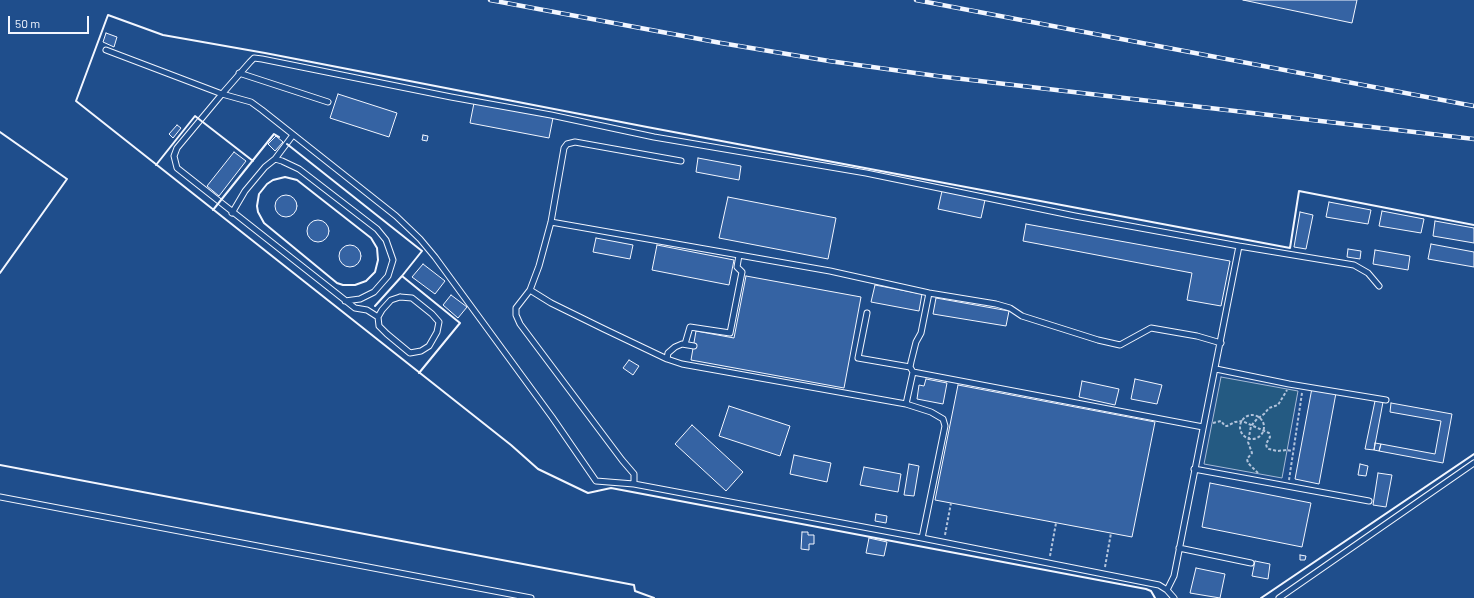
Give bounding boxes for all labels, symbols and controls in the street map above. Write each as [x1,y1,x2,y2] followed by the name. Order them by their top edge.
[10,8,91,34] scale bar
[15,16,40,30] text: 50 m

